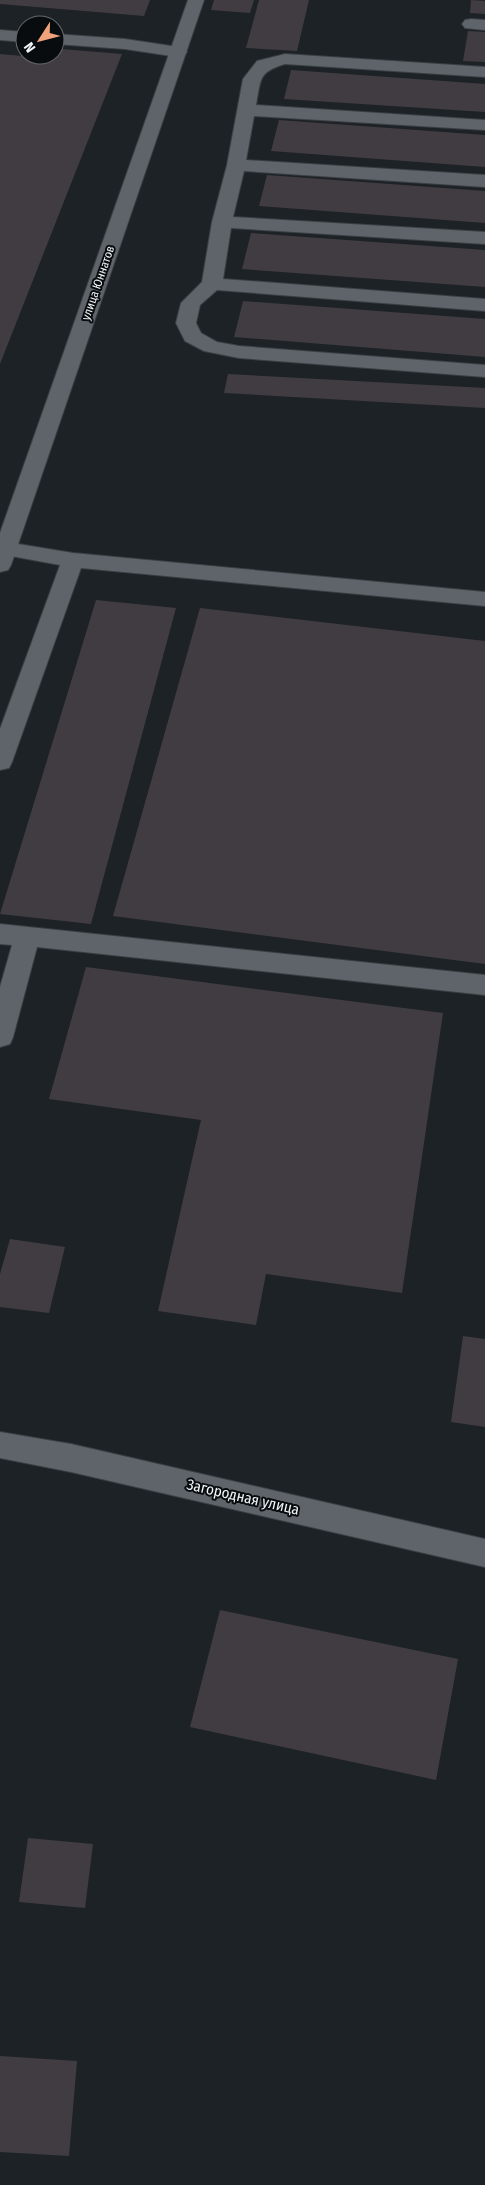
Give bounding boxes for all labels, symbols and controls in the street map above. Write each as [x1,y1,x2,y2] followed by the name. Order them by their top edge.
[15,15,65,65] north arrow
[21,39,39,56] text: N
[79,244,117,322] street label: улица Юннатов
[185,1475,301,1519] street label: Загородная улица

